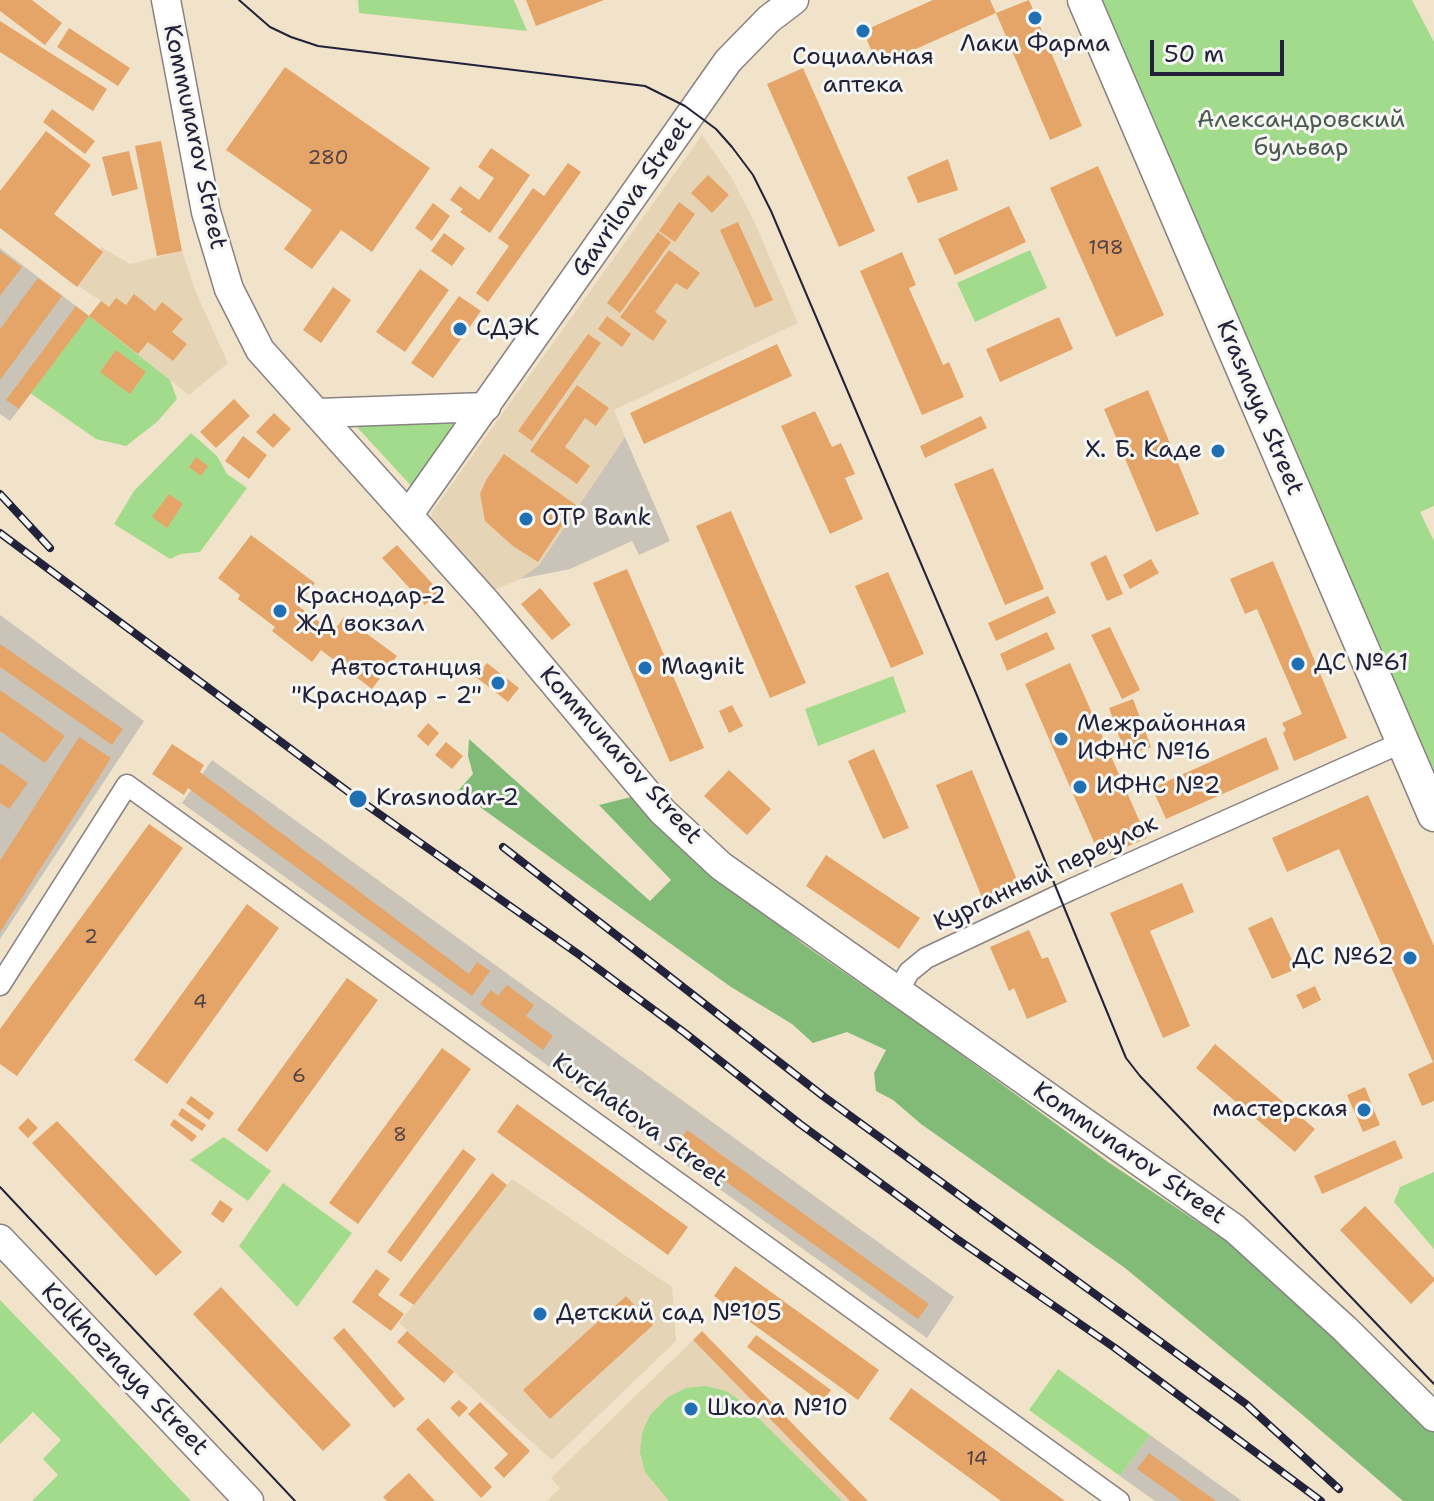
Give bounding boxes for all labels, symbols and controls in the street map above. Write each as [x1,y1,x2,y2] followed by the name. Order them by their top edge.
[1026,9,1044,27] marker: Лаки Фарма
[156,22,232,252] street label: Kommunarov Street
[854,22,872,40] marker: Социальная аптека
[1154,24,1288,74] scale bar
[960,31,1110,59] place label: Лаки Фарма
[1164,38,1224,70] text: 50 m
[792,44,934,100] place label: Социальная аптека
[1197,107,1405,163] park label: Александровский бульвар
[567,111,699,283] street label: Gavrilova Street
[308,147,348,171] house number: 280
[1088,237,1124,261] house number: 198
[476,315,539,343] place label: СДЭК
[1209,316,1309,500] street label: Krasnaya Street
[451,320,469,338] marker: СДЭК
[1085,437,1202,465] place label: Х. Б. Каде
[1209,442,1227,460] marker: Х. Б. Каде
[542,505,651,533] place label: OTP Bank
[517,510,535,528] marker: OTP Bank
[296,583,446,639] place label: Краснодар-2 ЖД вокзал
[271,602,289,620] marker: Краснодар-2 ЖД вокзал
[1314,650,1409,678] place label: ДС №61
[661,654,745,682] place label: Magnit
[291,655,482,711] place label: Автостанция "Краснодар - 2"
[1289,655,1307,673] marker: ДС №61
[636,659,654,677] marker: Magnit
[533,661,707,851] street label: Kommunarov Street
[489,674,507,692] marker: Автостанция "Краснодар - 2"
[1077,711,1246,767] place label: Межрайонная ИФНС №16
[1052,730,1070,748] marker: Межрайонная ИФНС №16
[1096,773,1221,801] place label: ИФНС №2
[1071,778,1089,796] marker: ИФНС №2
[376,785,519,813] place label: Krasnodar-2
[347,788,369,810] marker: Krasnodar-2
[930,810,1162,938] street label: Курганный переулок
[84,926,98,950] house number: 2
[1292,944,1394,972] place label: ДС №62
[1401,949,1419,967] marker: ДС №62
[193,991,207,1015] house number: 4
[546,1048,732,1194] street label: Kurchatova Street
[292,1065,306,1089] house number: 6
[1027,1076,1231,1232] street label: Kommunarov Street
[1212,1096,1348,1124] place label: мастерская
[1355,1101,1373,1119] marker: мастерская
[393,1124,407,1148] house number: 8
[34,1278,214,1462] street label: Kolkhoznaya Street
[556,1300,782,1328] place label: Детский сад №105
[531,1305,549,1323] marker: Детский сад №105
[707,1395,848,1423] place label: Школа №10
[682,1400,700,1418] marker: Школа №10
[966,1448,988,1472] house number: 14

